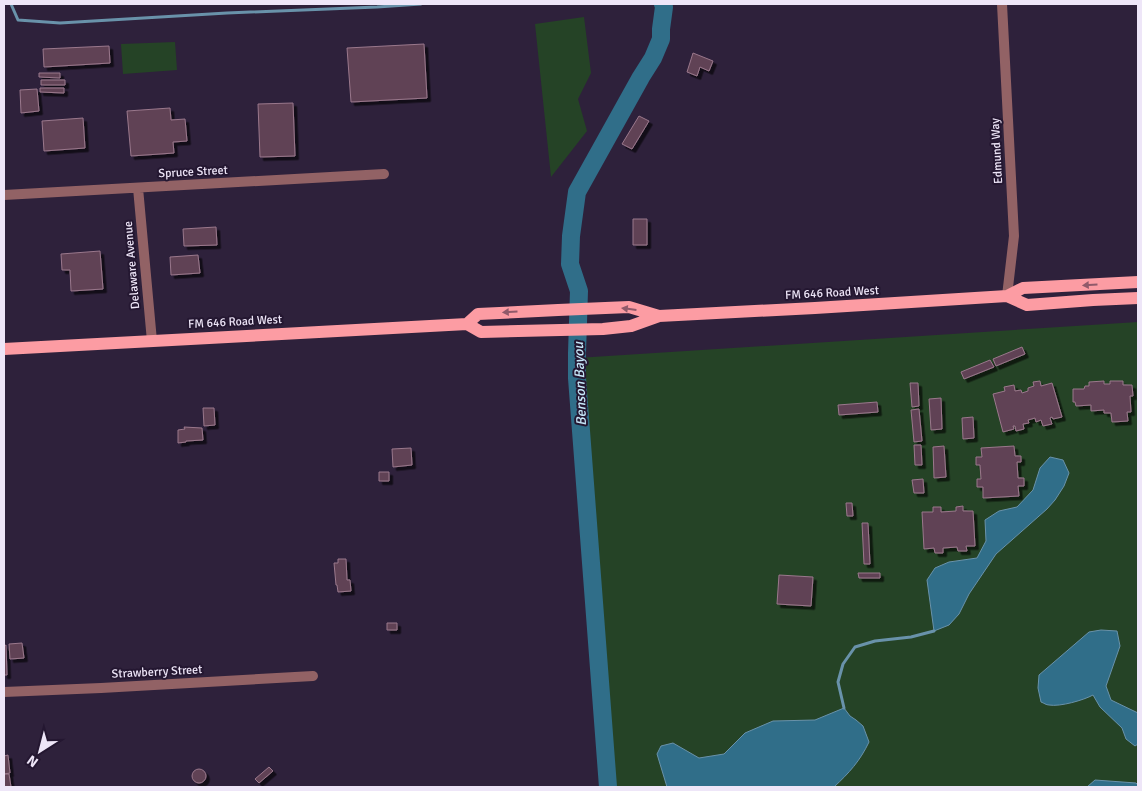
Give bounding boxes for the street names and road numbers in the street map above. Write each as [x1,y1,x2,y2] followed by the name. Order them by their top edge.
[988,117,1006,184] street label: Edmund Way
[158,163,228,181] street label: Spruce Street
[121,220,143,310] street label: Delaware Avenue
[785,283,879,303] street label: FM 646 Road West
[188,312,282,332] street label: FM 646 Road West
[111,662,203,682] street label: Strawberry Street

